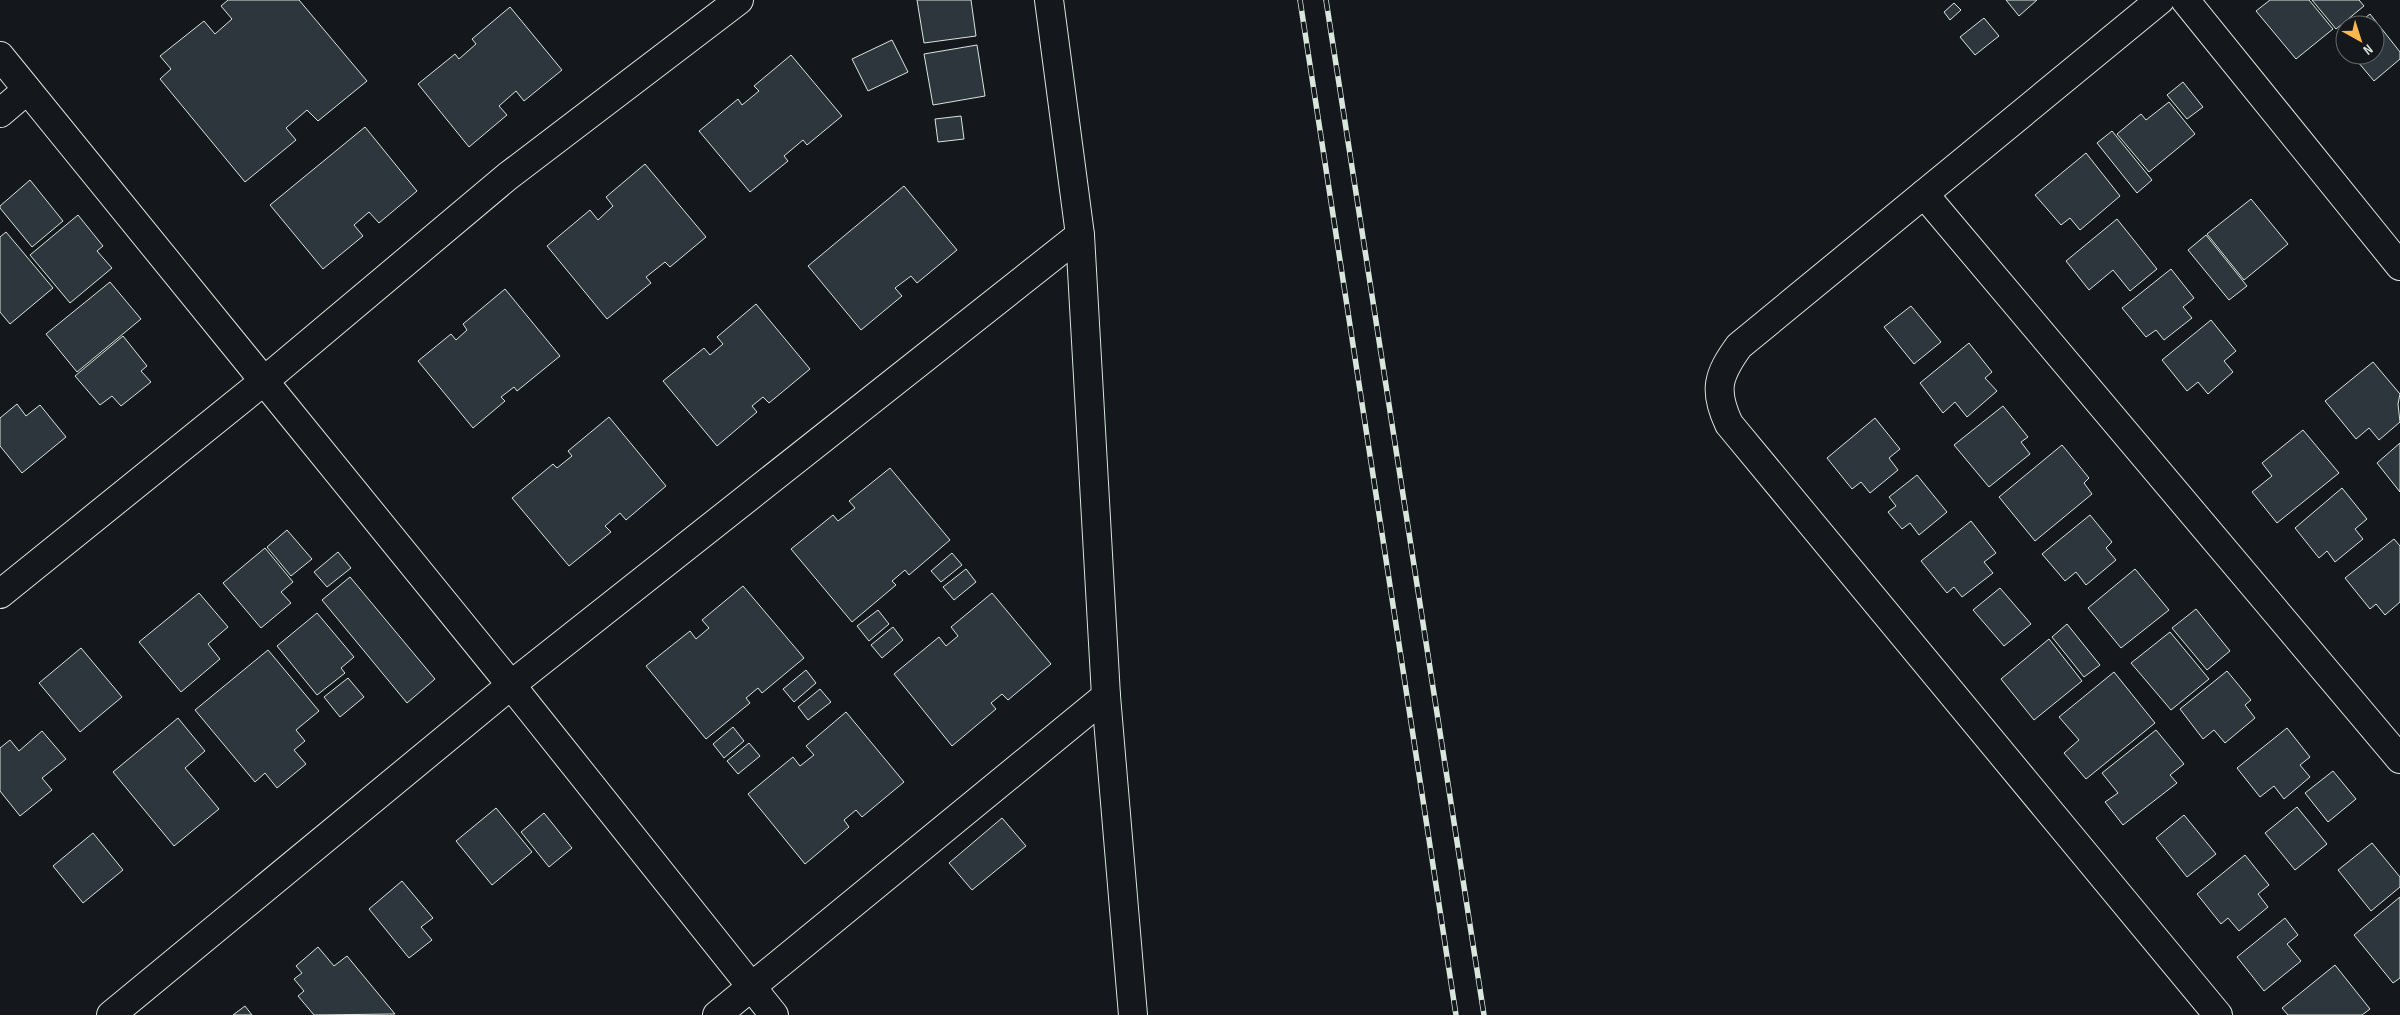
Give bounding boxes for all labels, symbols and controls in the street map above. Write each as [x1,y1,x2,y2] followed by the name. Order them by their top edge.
[2335,15,2385,65] north arrow
[2360,41,2376,59] text: N

